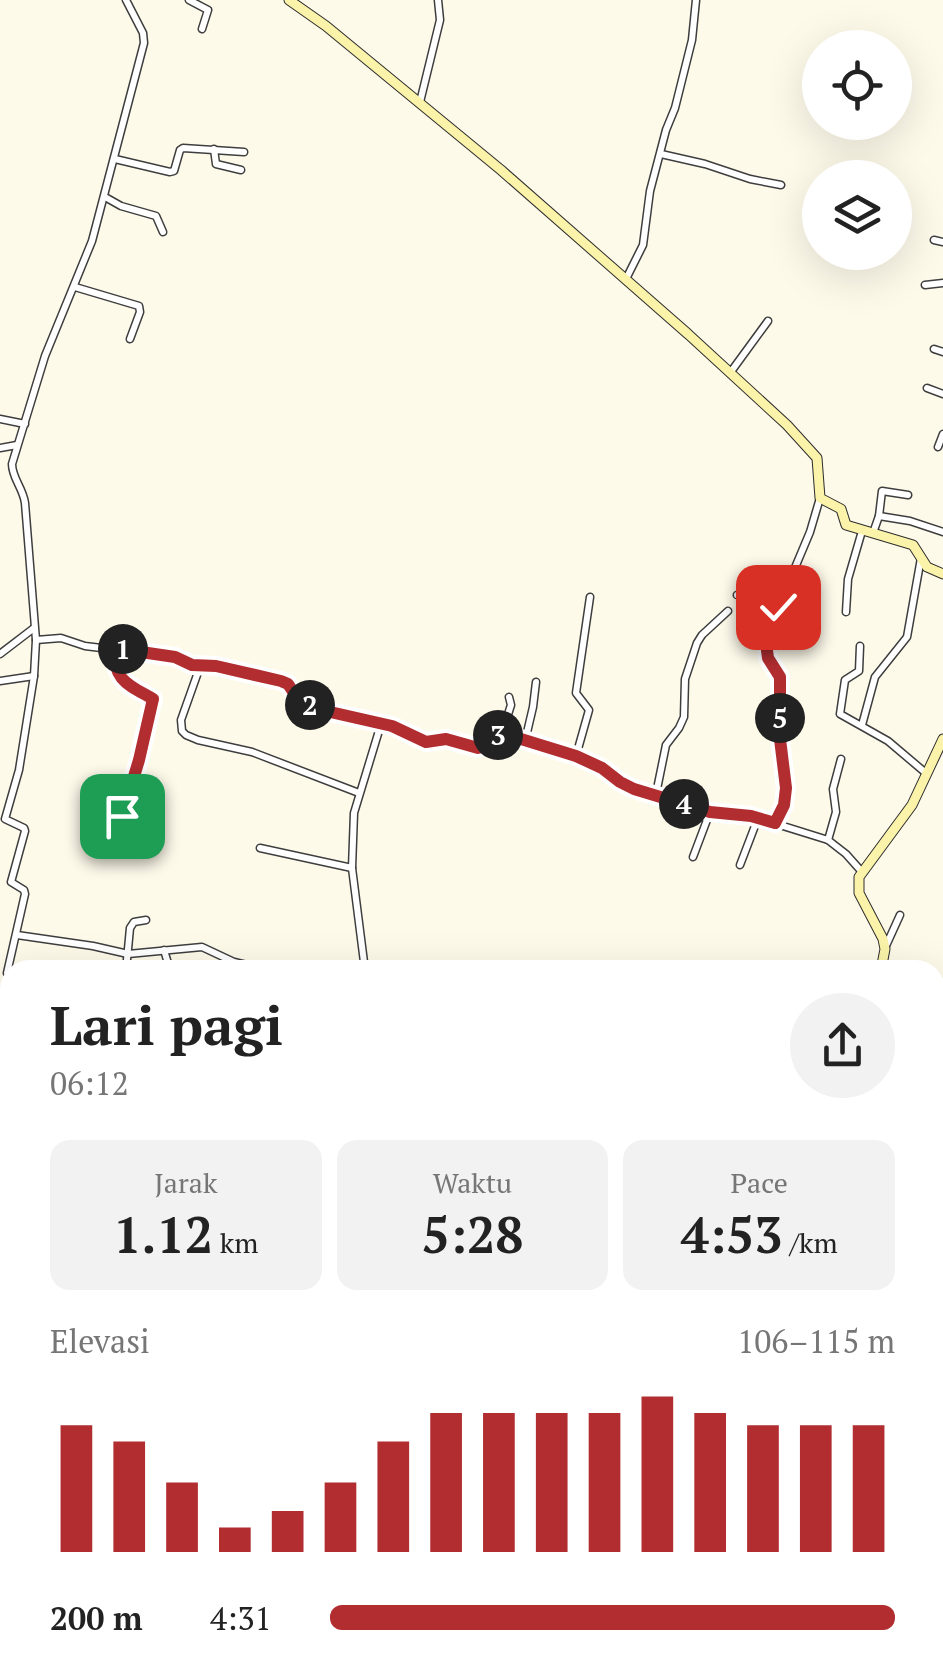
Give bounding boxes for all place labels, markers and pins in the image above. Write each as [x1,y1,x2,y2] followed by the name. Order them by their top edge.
[736,565,821,650] pin
[98,624,148,674] pin: 1
[285,680,335,730] pin: 2
[755,693,805,743] pin: 5
[473,710,523,760] pin: 3
[80,774,165,859] pin
[659,779,709,829] pin: 4

